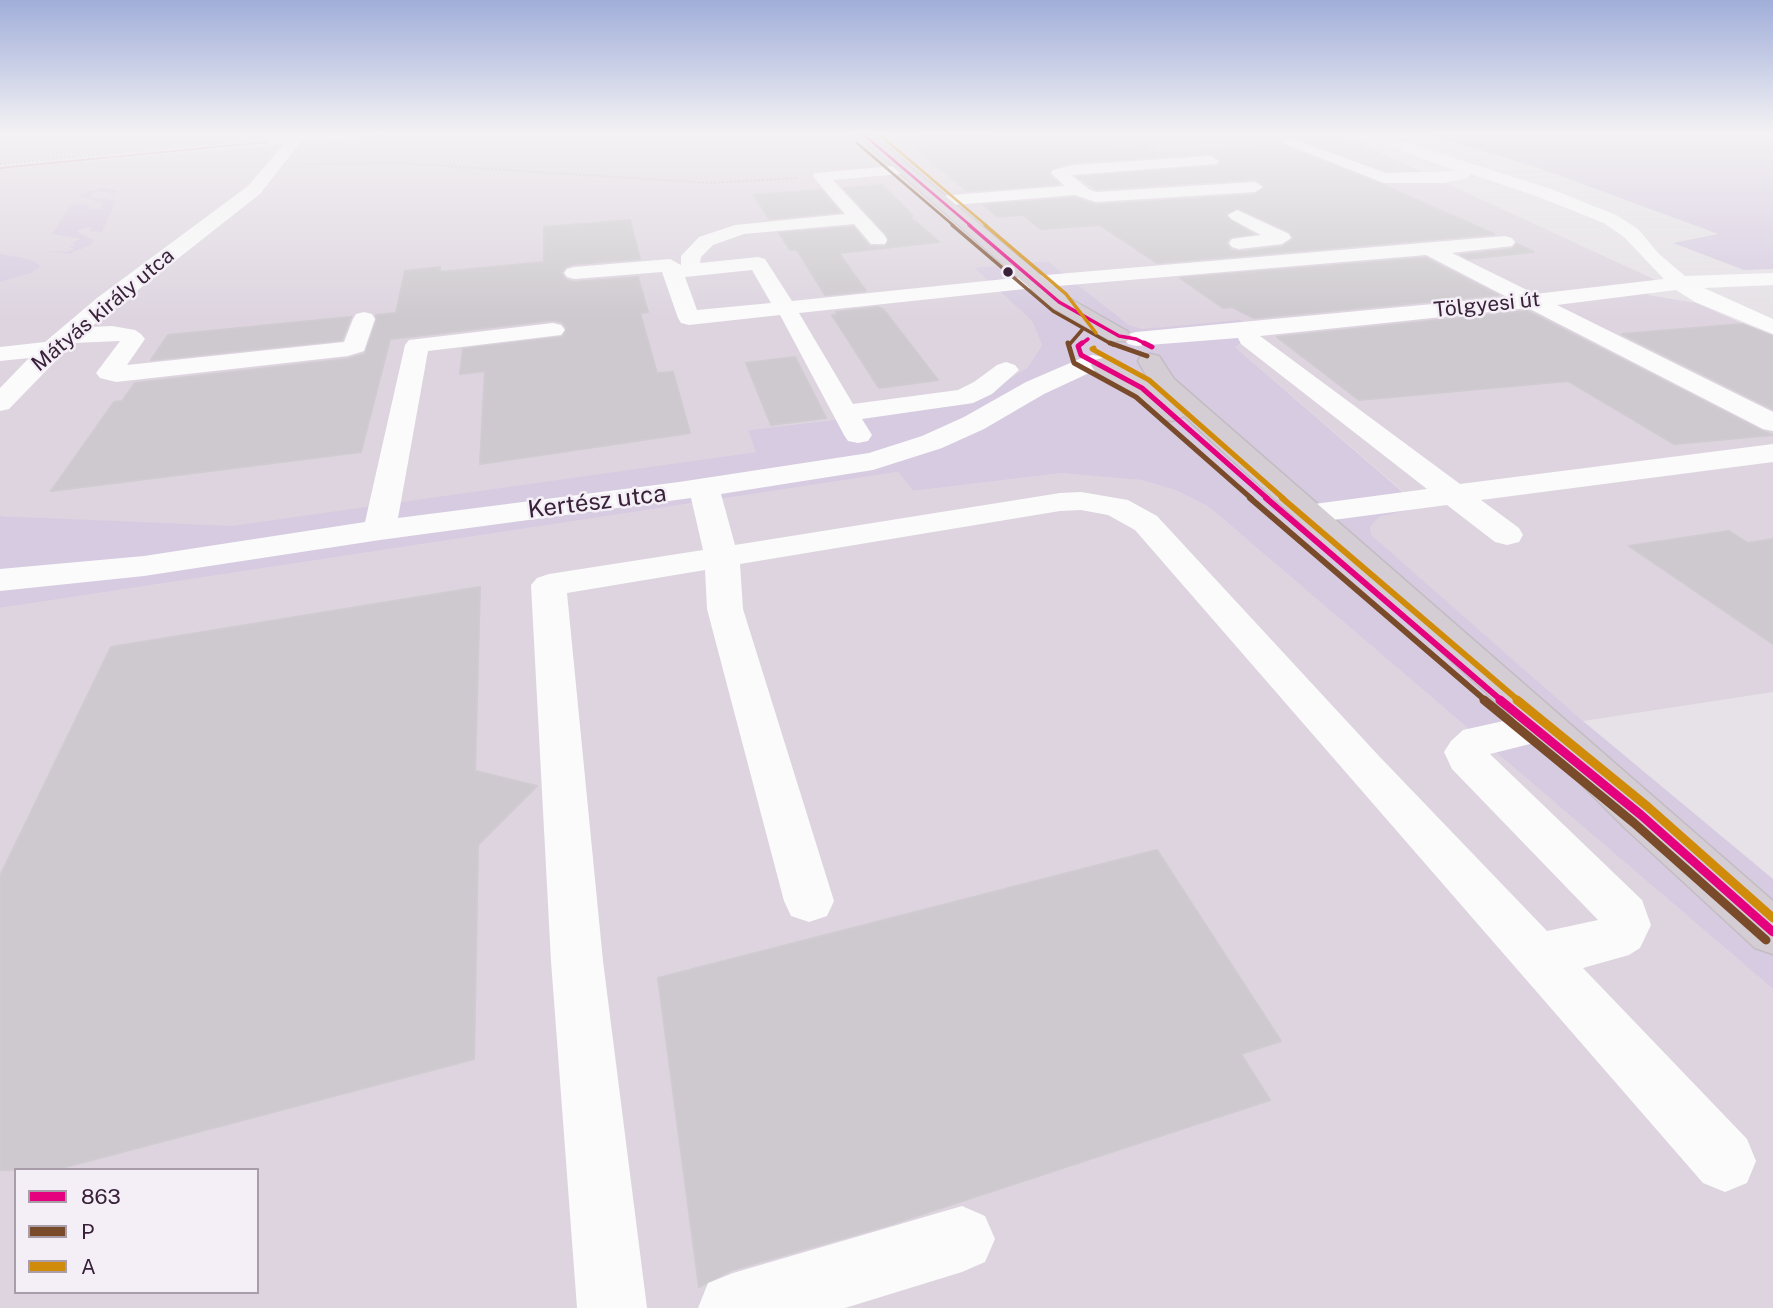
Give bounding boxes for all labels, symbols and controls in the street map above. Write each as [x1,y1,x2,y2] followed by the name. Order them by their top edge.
[27,243,179,377] street label: Mátyás király utca
[1001,265,1015,279] unlabelled marker
[1433,287,1541,323] street label: Tölgyesi út
[526,479,668,525] street label: Kertész utca
[14,1168,259,1294] legend
[81,1184,121,1209] text: 863
[81,1219,94,1244] text: P
[81,1254,96,1279] text: A

